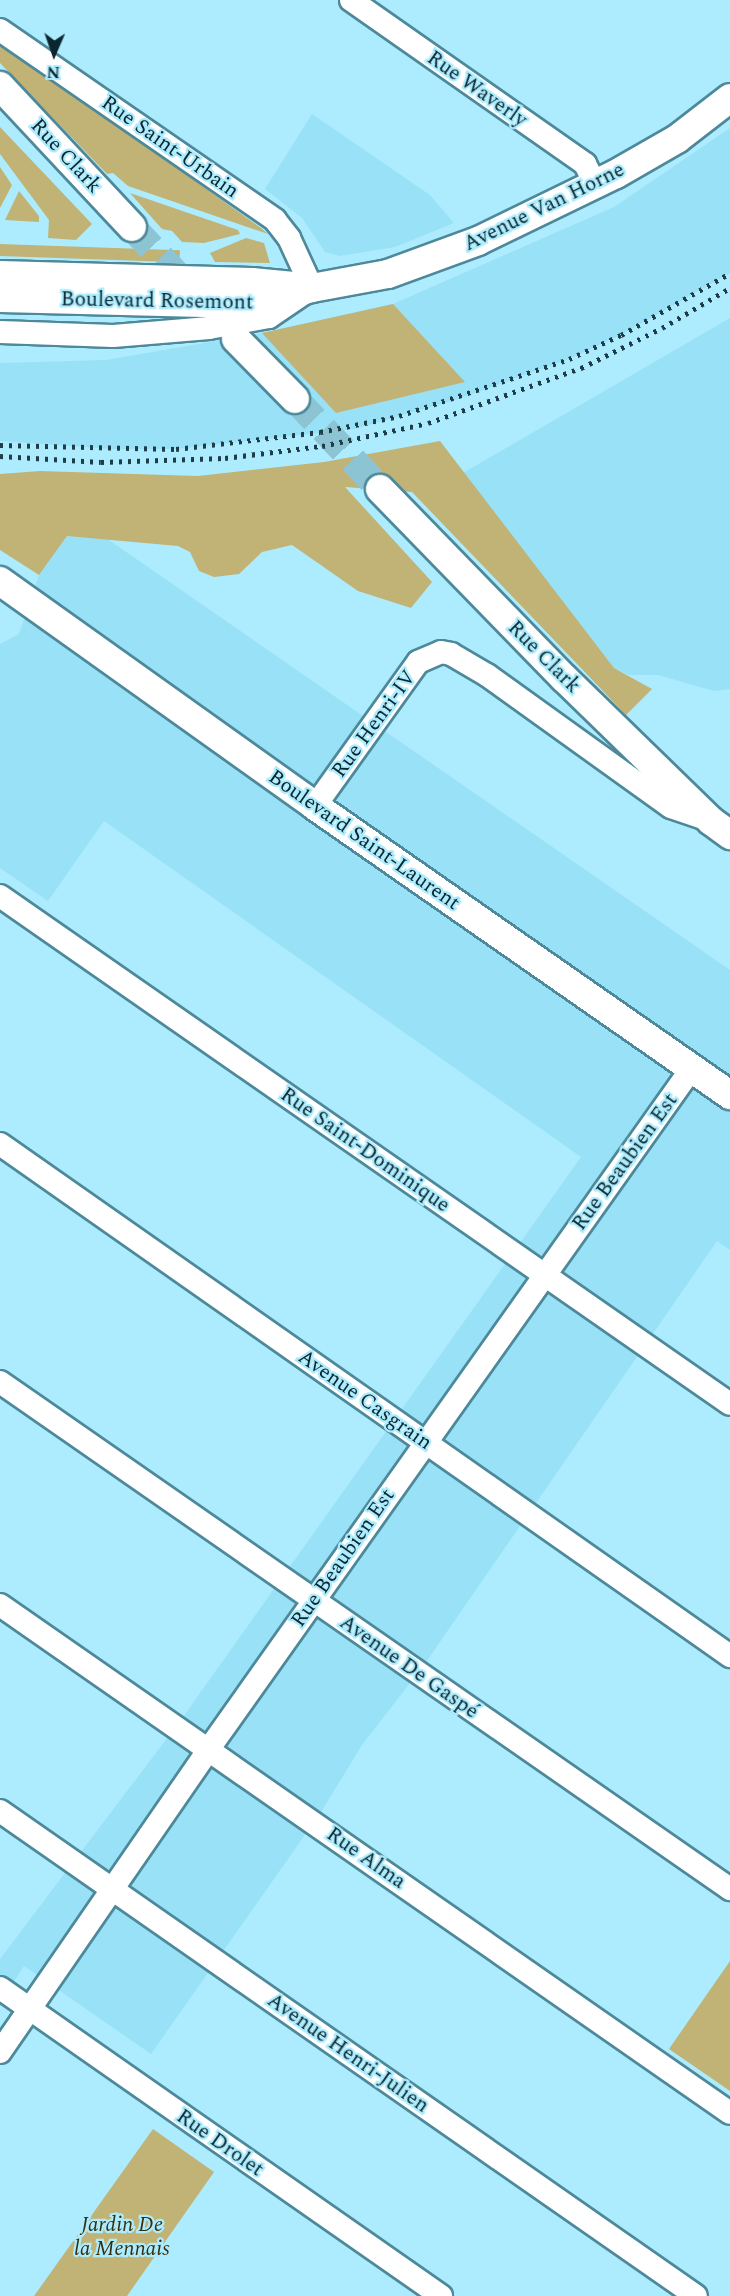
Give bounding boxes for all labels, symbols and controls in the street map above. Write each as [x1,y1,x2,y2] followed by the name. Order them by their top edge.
[24,24,84,84] north arrow
[422,45,532,133] street label: Rue Waverly
[46,60,60,84] text: N
[96,90,244,204] street label: Rue Saint-Urbain
[25,113,107,199] street label: Rue Clark
[459,157,629,257] street label: Avenue Van Horne
[60,287,254,315] street label: Boulevard Rosemont
[502,615,586,699] street label: Rue Clark
[326,665,422,783] street label: Rue Henri-IV
[263,764,465,916] street label: Boulevard Saint-Laurent
[275,1082,455,1218] street label: Rue Saint-Dominique
[567,1089,683,1235] street label: Rue Beaubien Est
[293,1344,437,1456] street label: Avenue Casgrain
[286,1484,400,1632] street label: Rue Beaubien Est
[335,1610,483,1724] street label: Avenue De Gaspé
[321,1822,411,1894] street label: Rue Alma
[262,1988,434,2118] street label: Avenue Henri-Julien
[171,2104,269,2182] street label: Rue Drolet
[74,2212,170,2262] park label: Jardin De la Mennais

